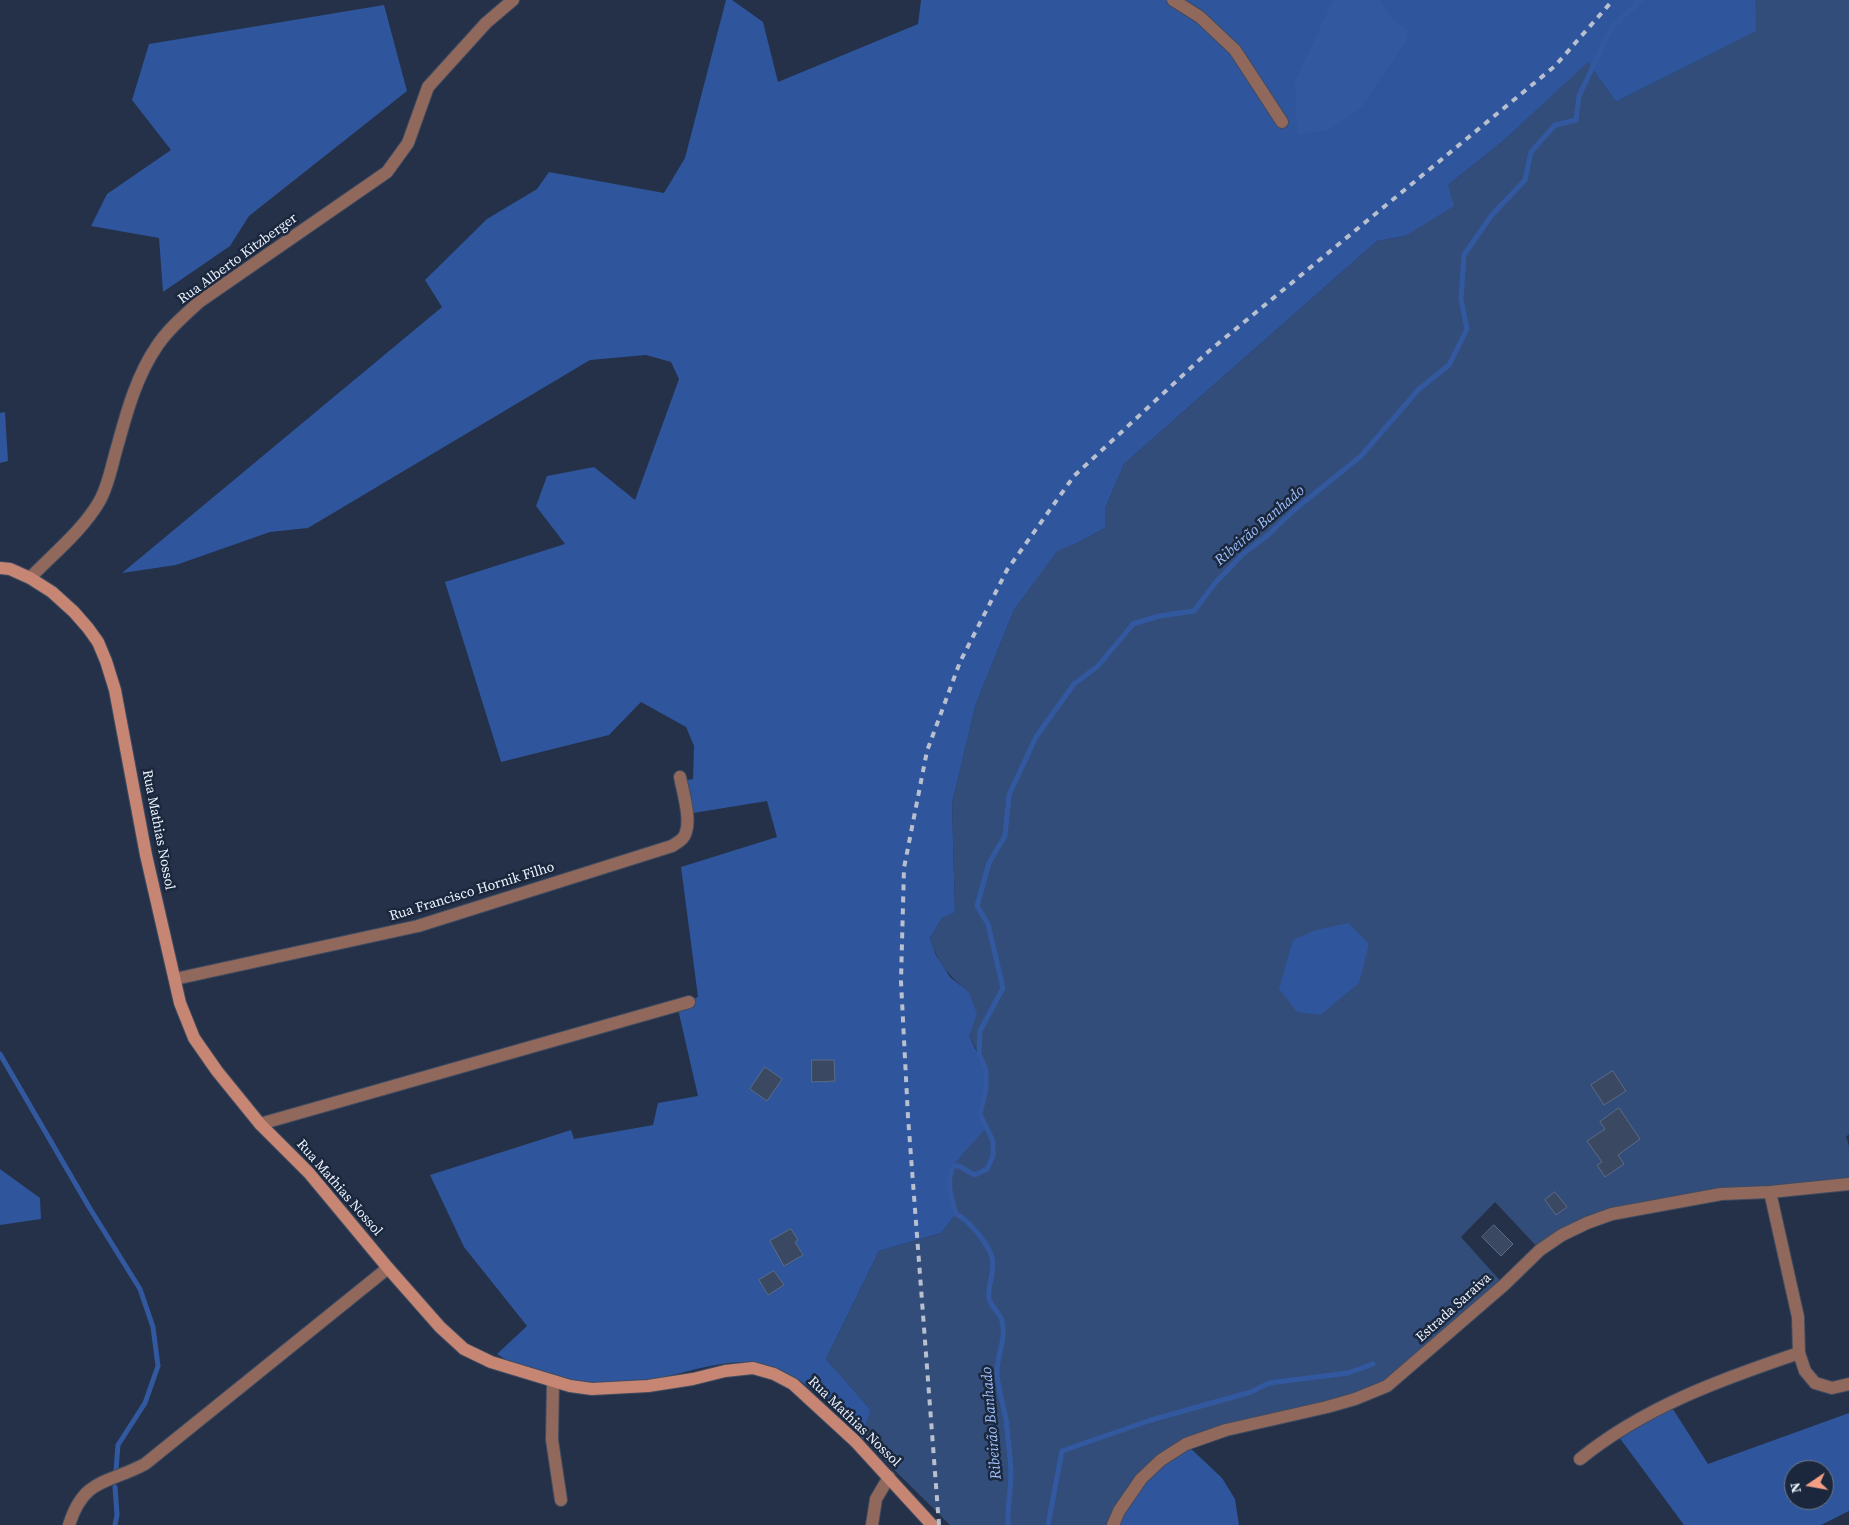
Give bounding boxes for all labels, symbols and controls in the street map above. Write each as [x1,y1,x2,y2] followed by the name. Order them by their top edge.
[175,210,301,308] street label: Rua Alberto Kitzberger
[1211,482,1309,570] water label: Ribeirão Banhado
[138,768,178,892] street label: Rua Mathias Nossol
[387,859,557,925] street label: Rua Francisco Hornik Filho
[293,1136,385,1240] street label: Rua Mathias Nossol
[1413,1270,1495,1346] street label: Estrada Saraiva
[978,1366,1006,1480] water label: Ribeirão Banhado
[804,1373,904,1471] street label: Rua Mathias Nossol
[1784,1460,1834,1510] north arrow
[1784,1481,1806,1495] text: N

